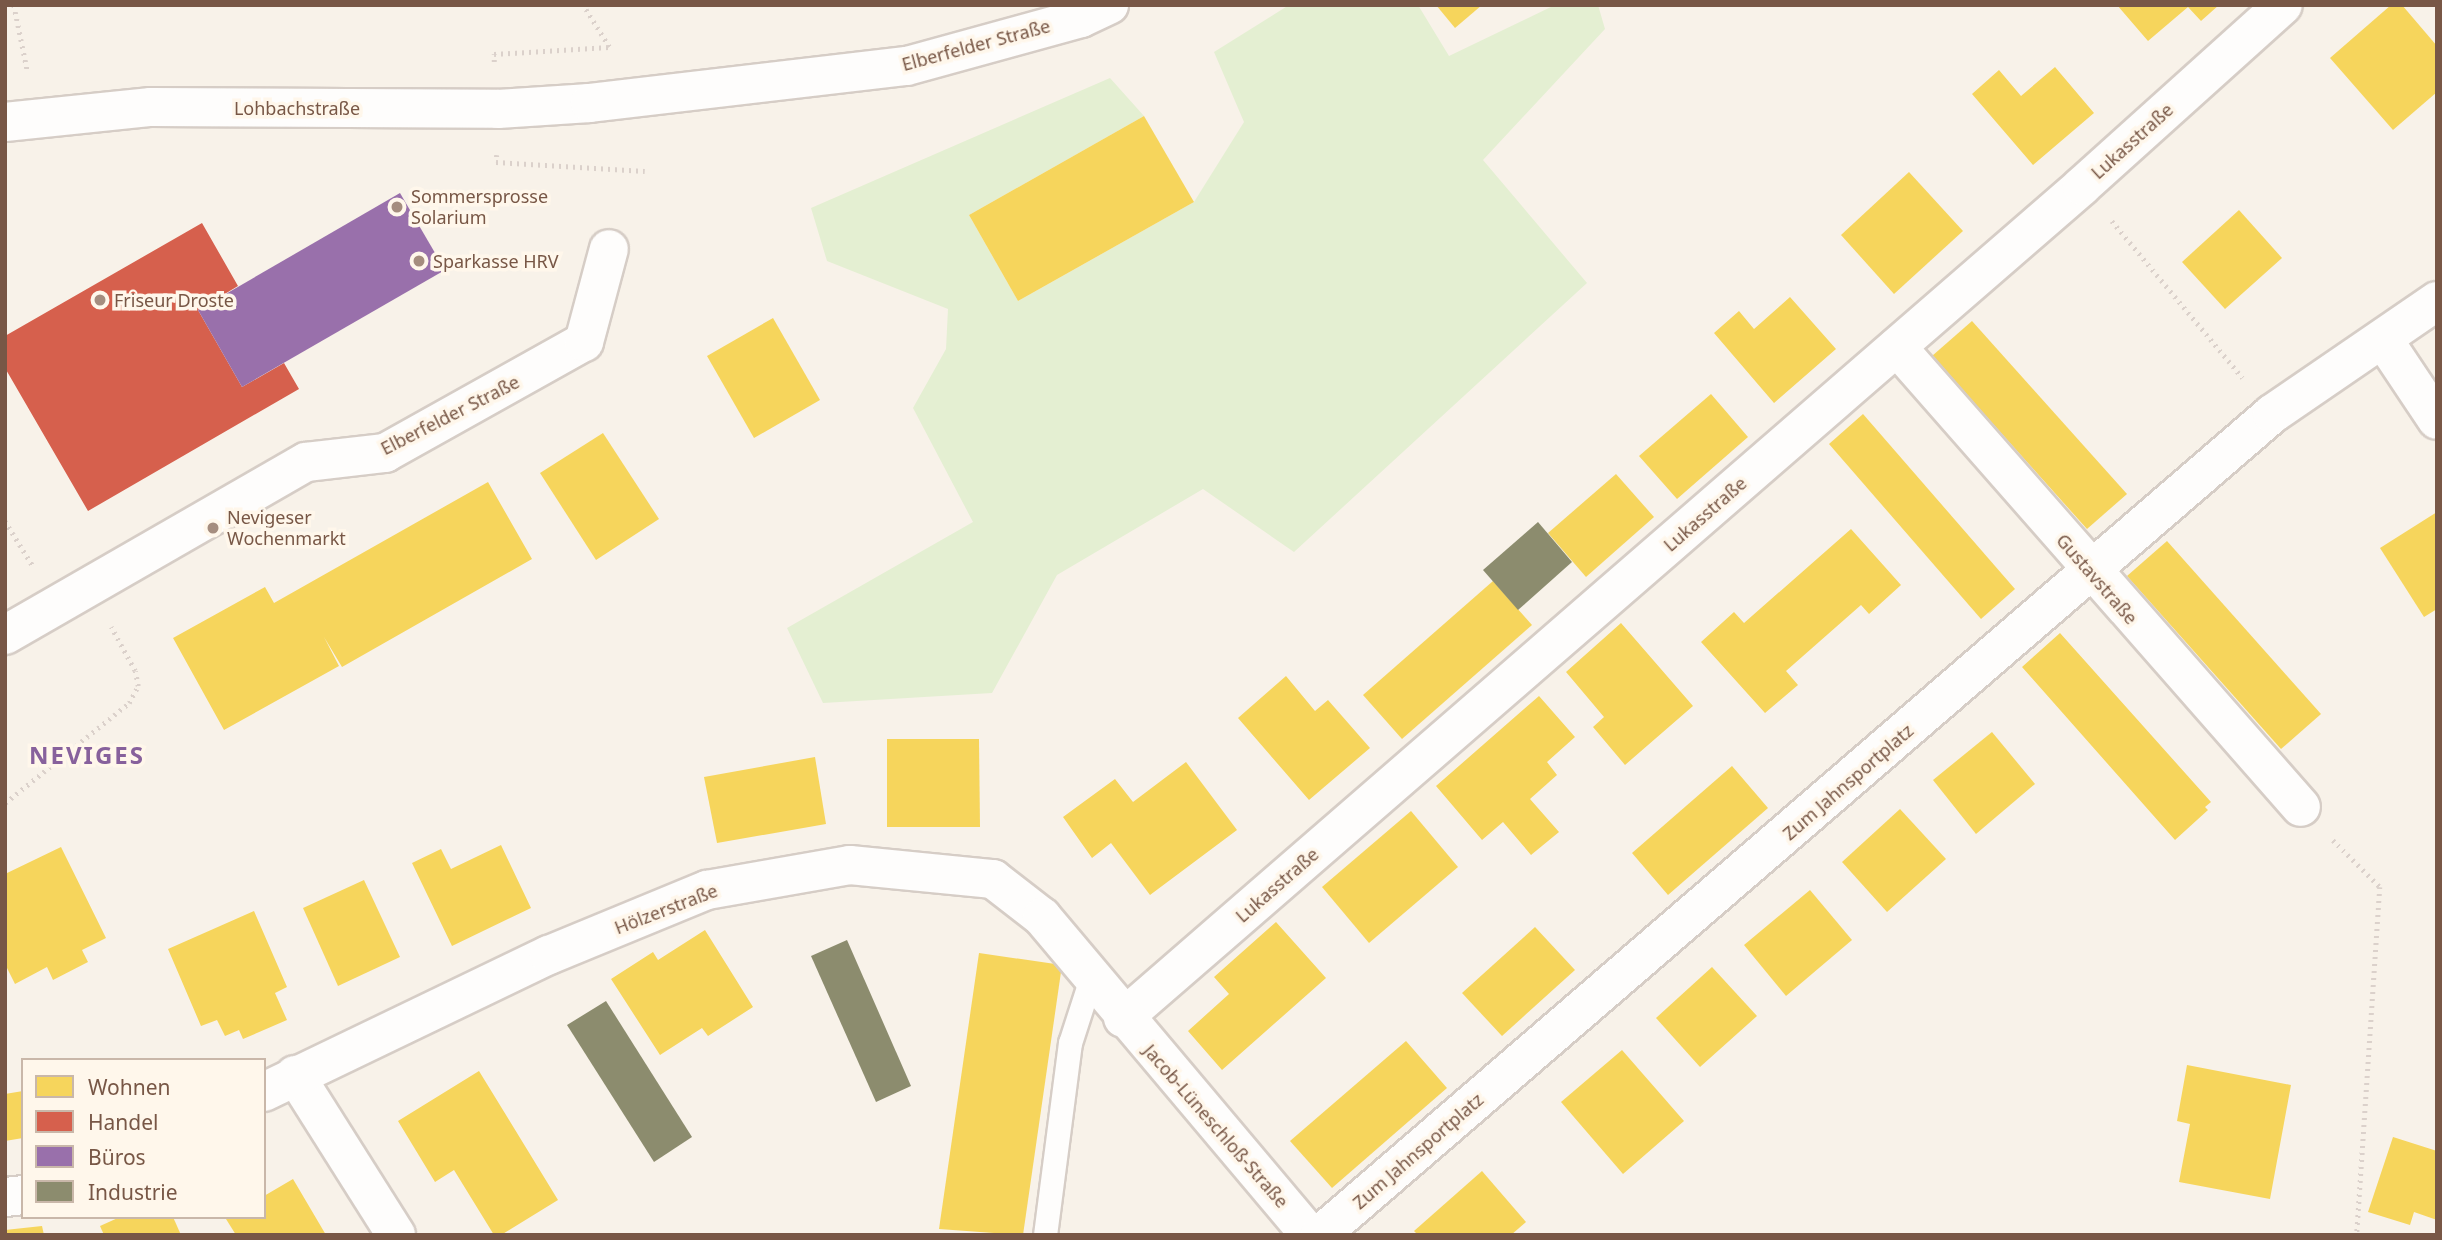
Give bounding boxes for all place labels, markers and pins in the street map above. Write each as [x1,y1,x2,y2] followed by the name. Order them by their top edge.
[411,186,548,228] place label: Sommersprosse Solarium
[389,199,405,215] marker: Sommersprosse Solarium
[433,250,559,272] place label: Sparkasse HRV
[411,253,427,269] marker: Sparkasse HRV
[114,289,234,311] place label: Friseur Droste
[92,292,108,308] marker: Friseur Droste
[227,507,346,550] place label: Nevigeser Wochenmarkt
[205,520,221,536] marker: Nevigeser Wochenmarkt

